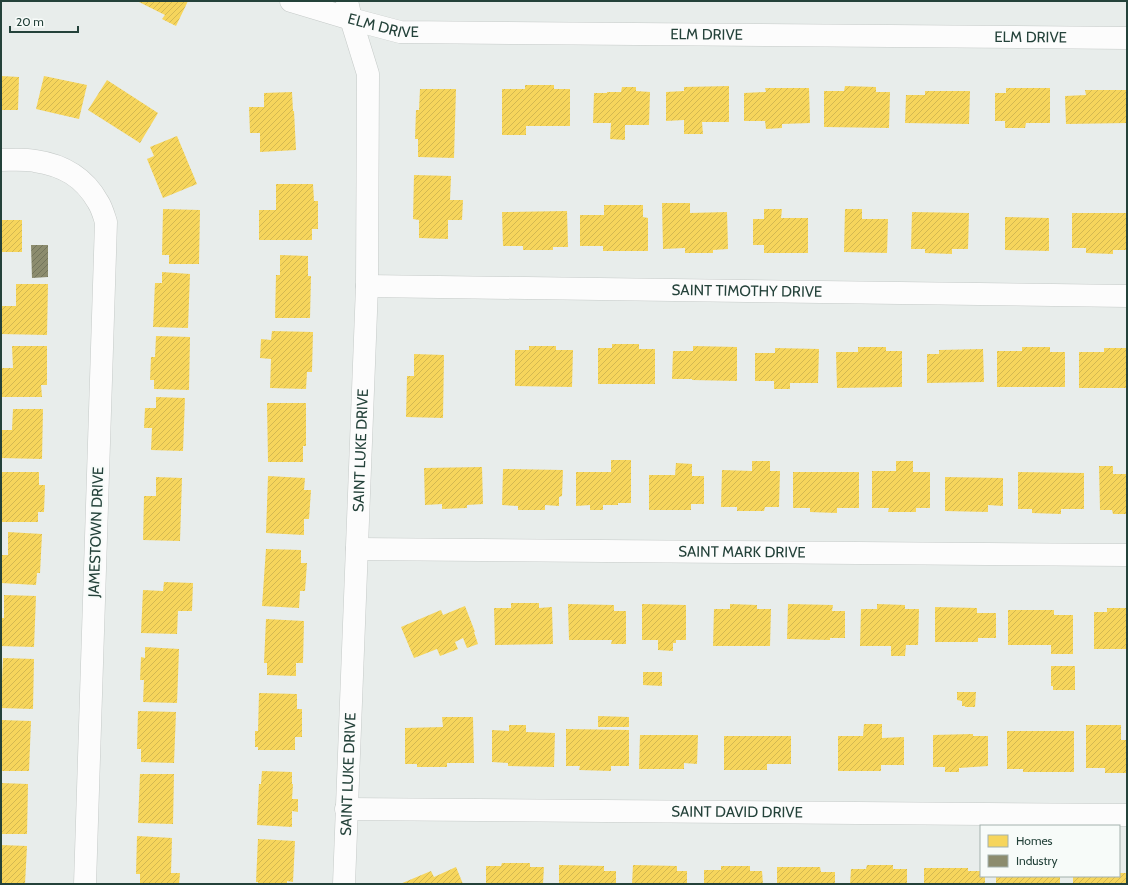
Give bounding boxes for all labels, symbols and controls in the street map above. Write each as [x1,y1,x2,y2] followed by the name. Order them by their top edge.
[10,8,78,34] scale bar
[346,10,419,41] street label: ELM DRIVE
[16,14,44,29] text: 20 m
[670,25,743,44] street label: ELM DRIVE
[994,28,1067,47] street label: ELM DRIVE
[672,281,822,301] street label: SAINT TIMOTHY DRIVE
[349,388,372,512] street label: SAINT LUKE DRIVE
[85,466,107,599] street label: JAMESTOWN DRIVE
[678,543,806,561] street label: SAINT MARK DRIVE
[337,712,360,836] street label: SAINT LUKE DRIVE
[671,802,803,822] street label: SAINT DAVID DRIVE
[980,825,1120,877] legend
[1016,833,1053,848] text: Homes
[1016,853,1057,868] text: Industry

